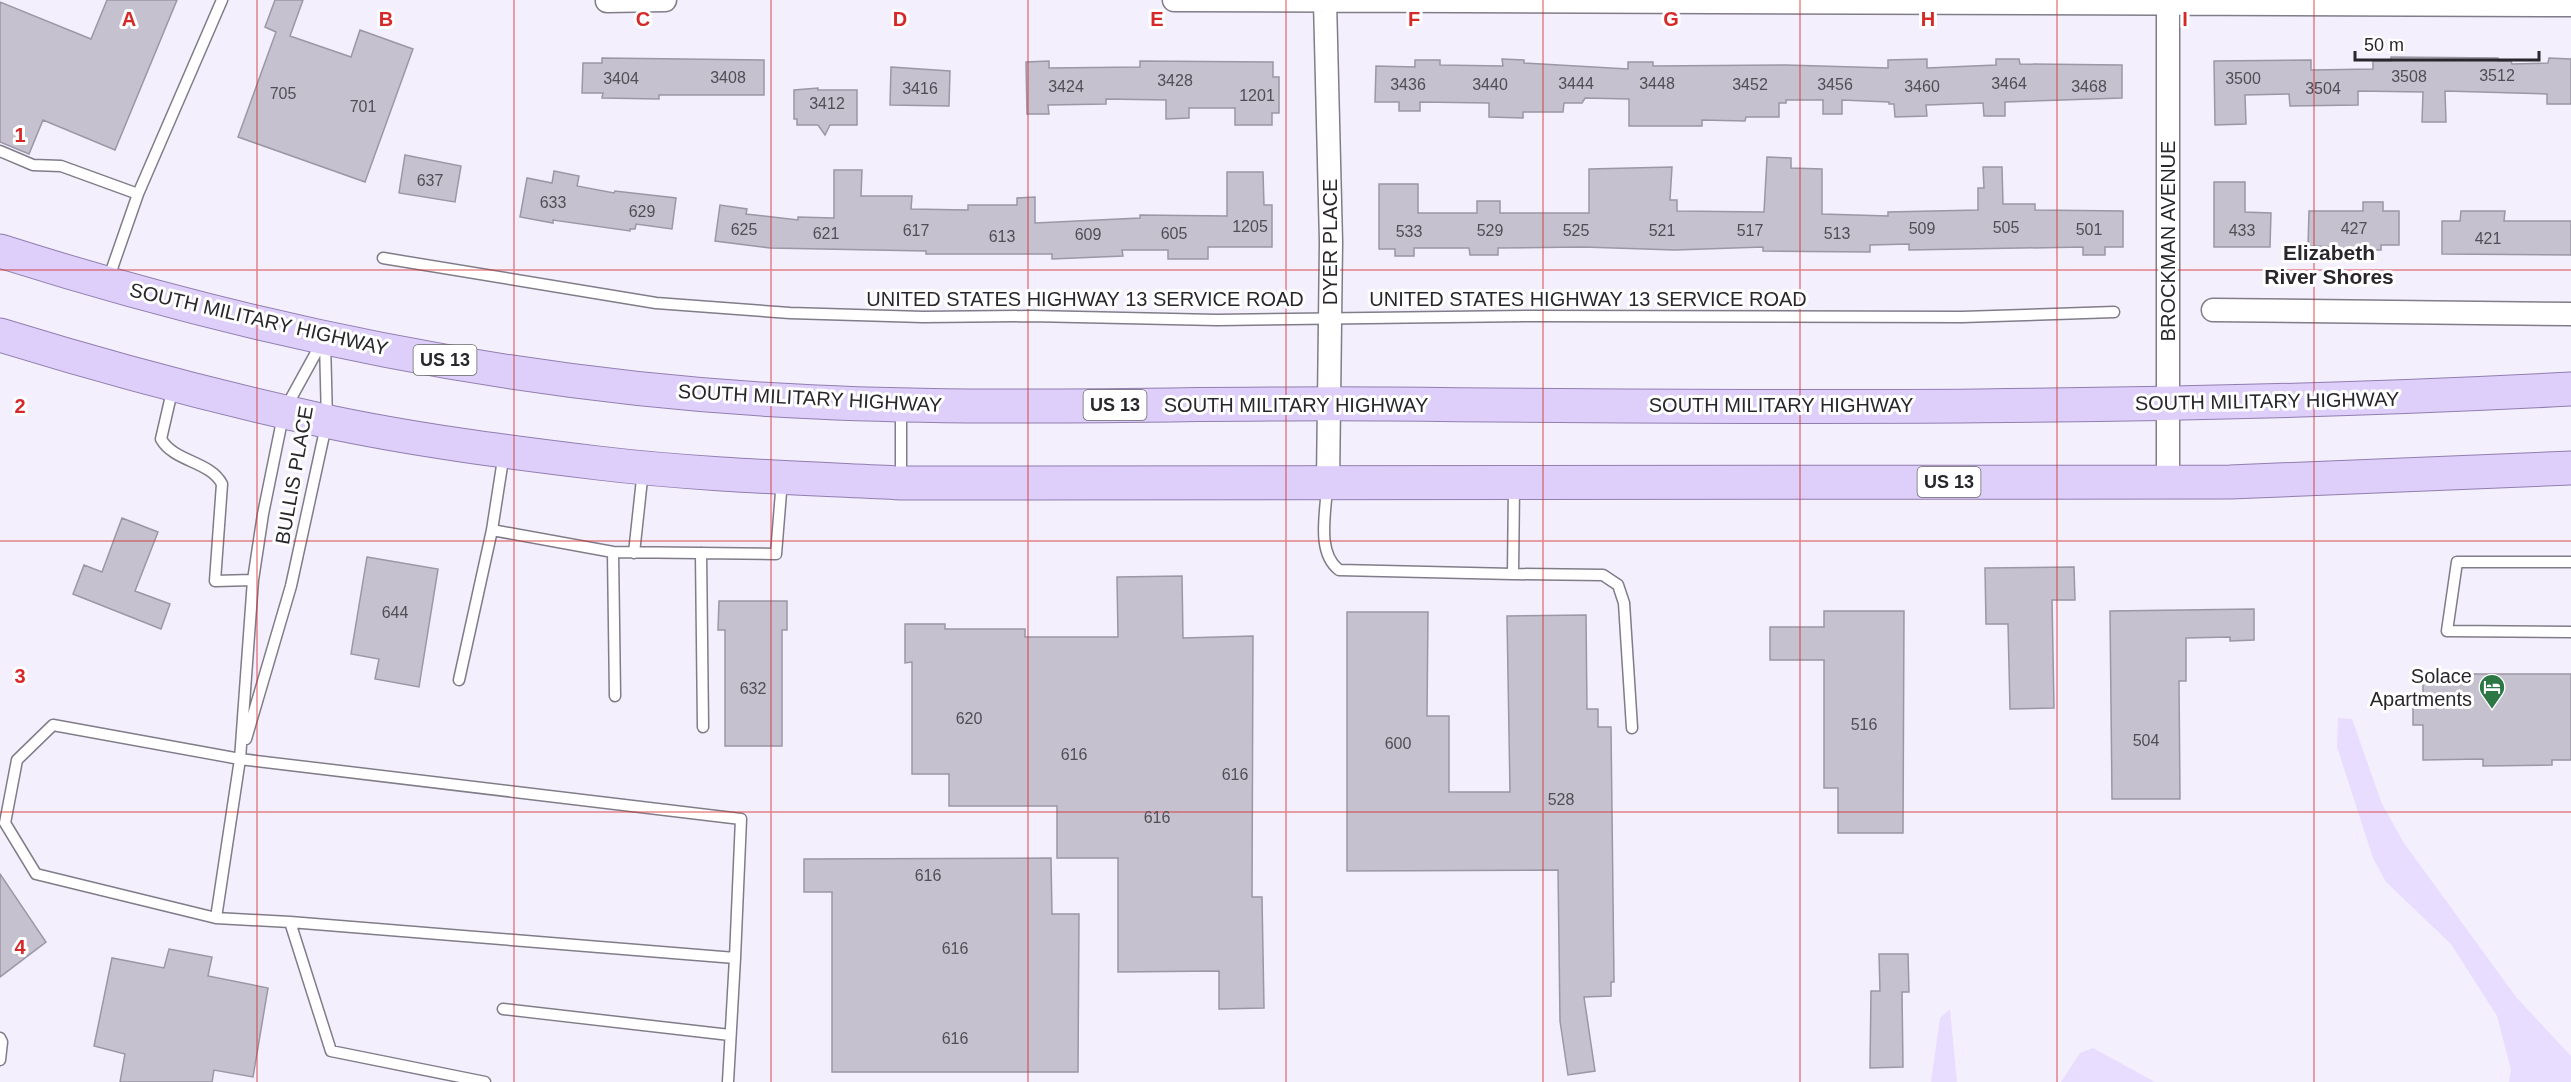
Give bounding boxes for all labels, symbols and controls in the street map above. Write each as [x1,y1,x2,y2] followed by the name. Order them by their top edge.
[122,8,136,30] text: A
[379,8,393,30] text: B
[636,8,650,30] text: C
[893,8,907,30] text: D
[1150,8,1164,30] text: E
[1408,8,1420,30] text: F
[1663,8,1679,30] text: G
[1921,8,1935,30] text: H
[2182,8,2188,30] text: I
[2355,24,2540,62] scale bar
[2364,35,2404,55] text: 50 m
[2479,67,2515,84] house number: 3512
[2391,68,2427,85] house number: 3508
[710,69,746,86] house number: 3408
[603,70,639,87] house number: 3404
[2225,70,2261,87] house number: 3500
[1157,72,1193,89] house number: 3428
[1558,75,1594,92] house number: 3444
[1639,75,1675,92] house number: 3448
[1991,75,2027,92] house number: 3464
[1390,76,1426,93] house number: 3436
[1472,76,1508,93] house number: 3440
[1732,76,1768,93] house number: 3452
[1817,76,1853,93] house number: 3456
[1048,78,1084,95] house number: 3424
[1904,78,1940,95] house number: 3460
[2071,78,2107,95] house number: 3468
[902,80,938,97] house number: 3416
[2305,80,2341,97] house number: 3504
[270,85,296,102] house number: 705
[1239,87,1275,104] house number: 1201
[809,95,845,112] house number: 3412
[350,98,376,115] house number: 701
[14,124,26,146] text: 1
[2157,141,2179,341] street label: BROCKMAN AVENUE
[417,172,443,189] house number: 637
[1319,179,1341,305] street label: DYER PLACE
[540,194,566,211] house number: 633
[629,203,655,220] house number: 629
[1232,218,1268,235] house number: 1205
[1993,219,2019,236] house number: 505
[1909,220,1935,237] house number: 509
[2341,220,2367,237] house number: 427
[731,221,757,238] house number: 625
[2076,221,2102,238] house number: 501
[903,222,929,239] house number: 617
[1477,222,1503,239] house number: 529
[1563,222,1589,239] house number: 525
[1649,222,1675,239] house number: 521
[1737,222,1763,239] house number: 517
[2229,222,2255,239] house number: 433
[1396,223,1422,240] house number: 533
[813,225,839,242] house number: 621
[1161,225,1187,242] house number: 605
[1824,225,1850,242] house number: 513
[1075,226,1101,243] house number: 609
[989,228,1015,245] house number: 613
[2475,230,2501,247] house number: 421
[2264,241,2394,288] district label: Elizabeth River Shores
[128,279,390,359] street label: SOUTH MILITARY HIGHWAY
[866,288,1304,310] street label: UNITED STATES HIGHWAY 13 SERVICE ROAD
[1369,288,1807,310] street label: UNITED STATES HIGHWAY 13 SERVICE ROAD
[414,345,476,375] road number: US 13
[677,380,943,416] street label: SOUTH MILITARY HIGHWAY
[2135,388,2399,414] street label: SOUTH MILITARY HIGHWAY
[1084,390,1146,420] road number: US 13
[1164,394,1428,416] street label: SOUTH MILITARY HIGHWAY
[1649,394,1913,416] street label: SOUTH MILITARY HIGHWAY
[14,395,26,417] text: 2
[271,404,317,546] street label: BULLIS PLACE
[1918,467,1980,497] road number: US 13
[382,604,408,621] house number: 644
[14,665,26,687] text: 3
[2370,665,2472,710] place label: Solace Apartments
[2477,672,2507,710] hotel icon: Solace Apartments
[740,680,766,697] house number: 632
[956,710,982,727] house number: 620
[1851,716,1877,733] house number: 516
[2133,732,2159,749] house number: 504
[1385,735,1411,752] house number: 600
[1061,746,1087,763] house number: 616
[1222,766,1248,783] house number: 616
[1548,791,1574,808] house number: 528
[1144,809,1170,826] house number: 616
[915,867,941,884] house number: 616
[14,936,26,958] text: 4
[942,940,968,957] house number: 616
[942,1030,968,1047] house number: 616

